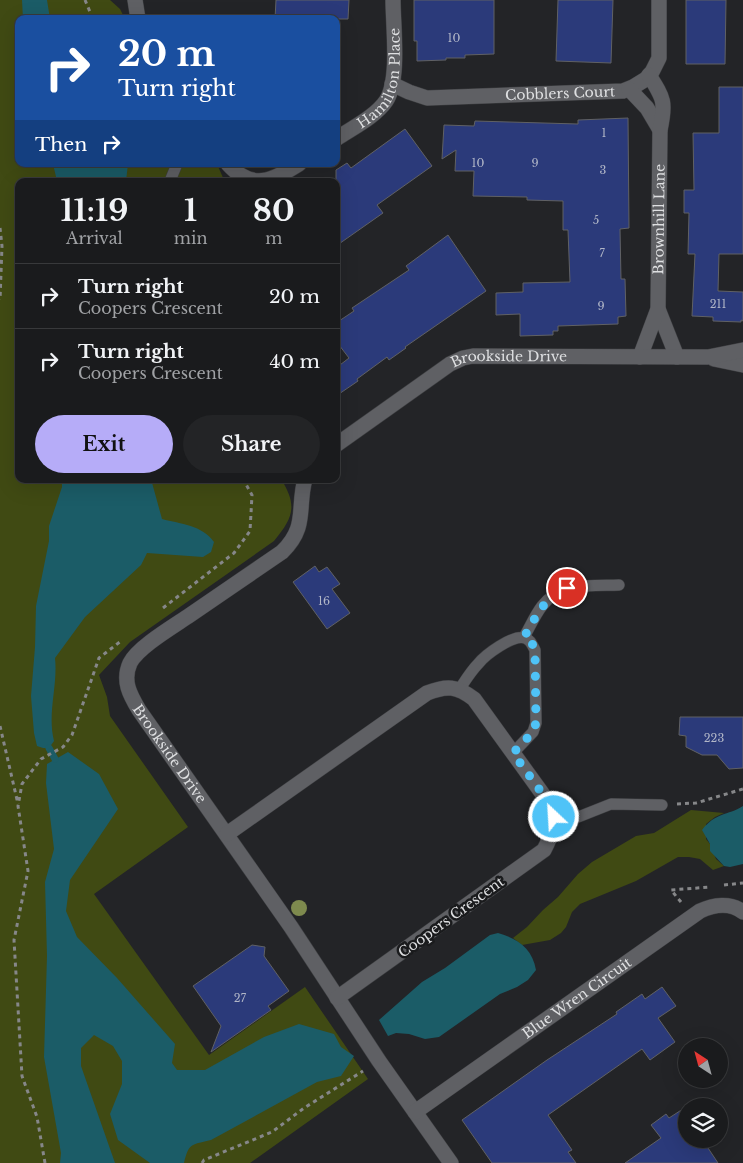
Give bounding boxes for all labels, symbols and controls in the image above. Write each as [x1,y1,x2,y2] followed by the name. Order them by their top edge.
[354,28,404,132] street label: Hamilton Place
[448,31,461,45] house number: 10
[118,32,215,75] text: 20 m
[35,35,100,100] icon: right
[118,75,236,102] text: Turn right
[505,82,616,104] street label: Cobblers Court
[602,126,607,140] house number: 1
[97,130,125,158] icon: right
[35,133,87,156] text: Then
[472,156,485,170] house number: 10
[531,156,539,170] house number: 9
[600,163,607,177] house number: 3
[649,164,669,275] street label: Brownhill Lane
[60,192,128,229] text: 11:19
[184,192,197,229] text: 1
[253,192,295,229] text: 80
[593,213,599,227] house number: 5
[66,228,123,248] text: Arrival
[174,228,207,248] text: min
[265,228,282,248] text: m
[599,246,605,260] house number: 7
[78,275,184,298] text: Turn right
[35,282,63,310] icon: right
[269,285,320,308] text: 20 m
[710,297,726,311] house number: 211
[78,298,223,318] text: Coopers Crescent
[597,299,605,313] house number: 9
[78,340,184,363] text: Turn right
[448,346,567,371] street label: Brookside Drive
[35,347,63,375] icon: right
[269,350,320,373] text: 40 m
[78,363,223,383] text: Coopers Crescent
[35,415,173,473] button: Exit
[183,415,320,473] button: Share
[546,567,588,609] pin
[553,574,581,602] icon: arrive
[318,594,330,608] house number: 16
[129,701,210,807] street label: Brookside Drive
[704,731,724,745] house number: 223
[527,790,579,842] position arrow
[394,872,508,962] street label: Coopers Crescent
[519,953,636,1043] street label: Blue Wren Circuit
[234,991,247,1005] house number: 27
[678,1038,728,1088] north arrow
[678,1038,728,1148] map controls
[678,1098,728,1148] button: layers

